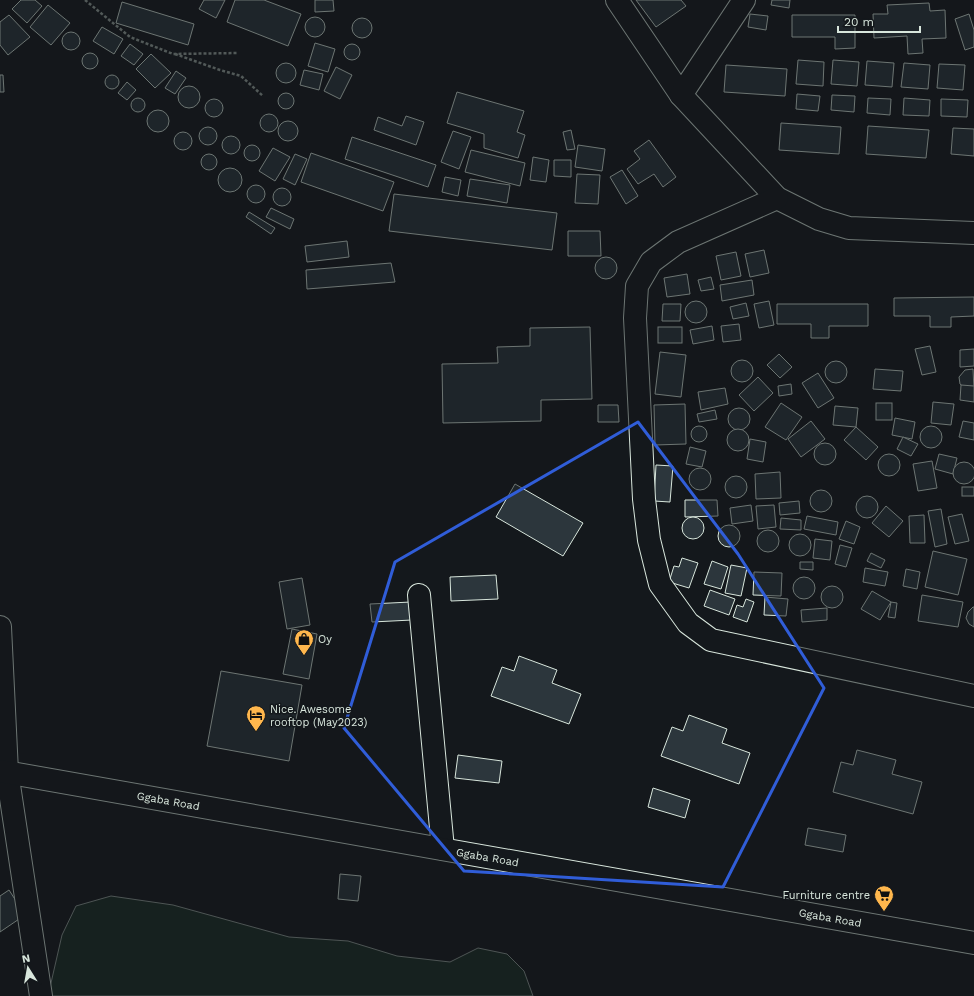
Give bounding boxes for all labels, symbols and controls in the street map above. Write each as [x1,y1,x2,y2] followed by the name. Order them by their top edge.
[838,8,920,34] scale bar
[844,15,874,29] text: 20 m
[293,628,315,656] shop icon: Oy
[318,633,332,646] place label: Oy
[270,703,367,729] place label: Nice. Awesome rooftop (May2023)
[245,704,267,732] hotel icon: Nice. Awesome rooftop (May2023)
[136,789,201,813] street label: Ggaba Road
[455,846,520,870] street label: Ggaba Road
[873,884,895,912] supermarket icon: Furniture centre
[782,889,870,902] place label: Furniture centre
[798,906,863,930] street label: Ggaba Road
[8,948,48,988] north arrow
[21,952,31,966] text: N

